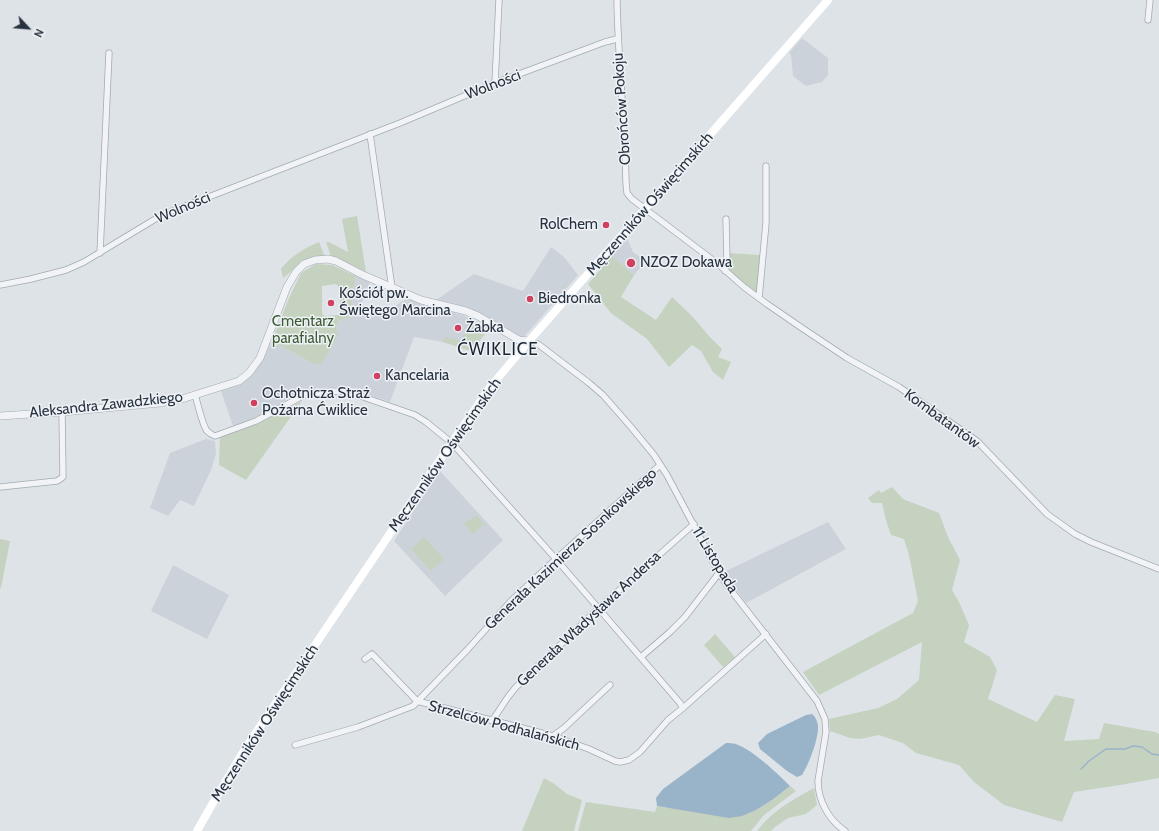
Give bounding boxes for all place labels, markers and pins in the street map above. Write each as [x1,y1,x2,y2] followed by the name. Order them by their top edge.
[540,216,598,234] place label: RolChem
[601,220,611,230] marker: RolChem
[640,254,732,272] place label: NZOZ Dokawa
[625,257,637,269] marker: NZOZ Dokawa
[339,285,451,320] place label: Kościół pw. Świętego Marcina
[538,290,601,308] place label: Biedronka
[525,294,535,304] marker: Biedronka
[326,298,336,308] marker: Kościół pw. Świętego Marcina
[466,319,504,337] place label: Żabka
[453,323,463,333] marker: Żabka
[385,367,449,385] place label: Kancelaria
[372,371,382,381] marker: Kancelaria
[262,385,370,420] place label: Ochotnicza Straż Pożarna Ćwiklice
[249,398,259,408] marker: Ochotnicza Straż Pożarna Ćwiklice

